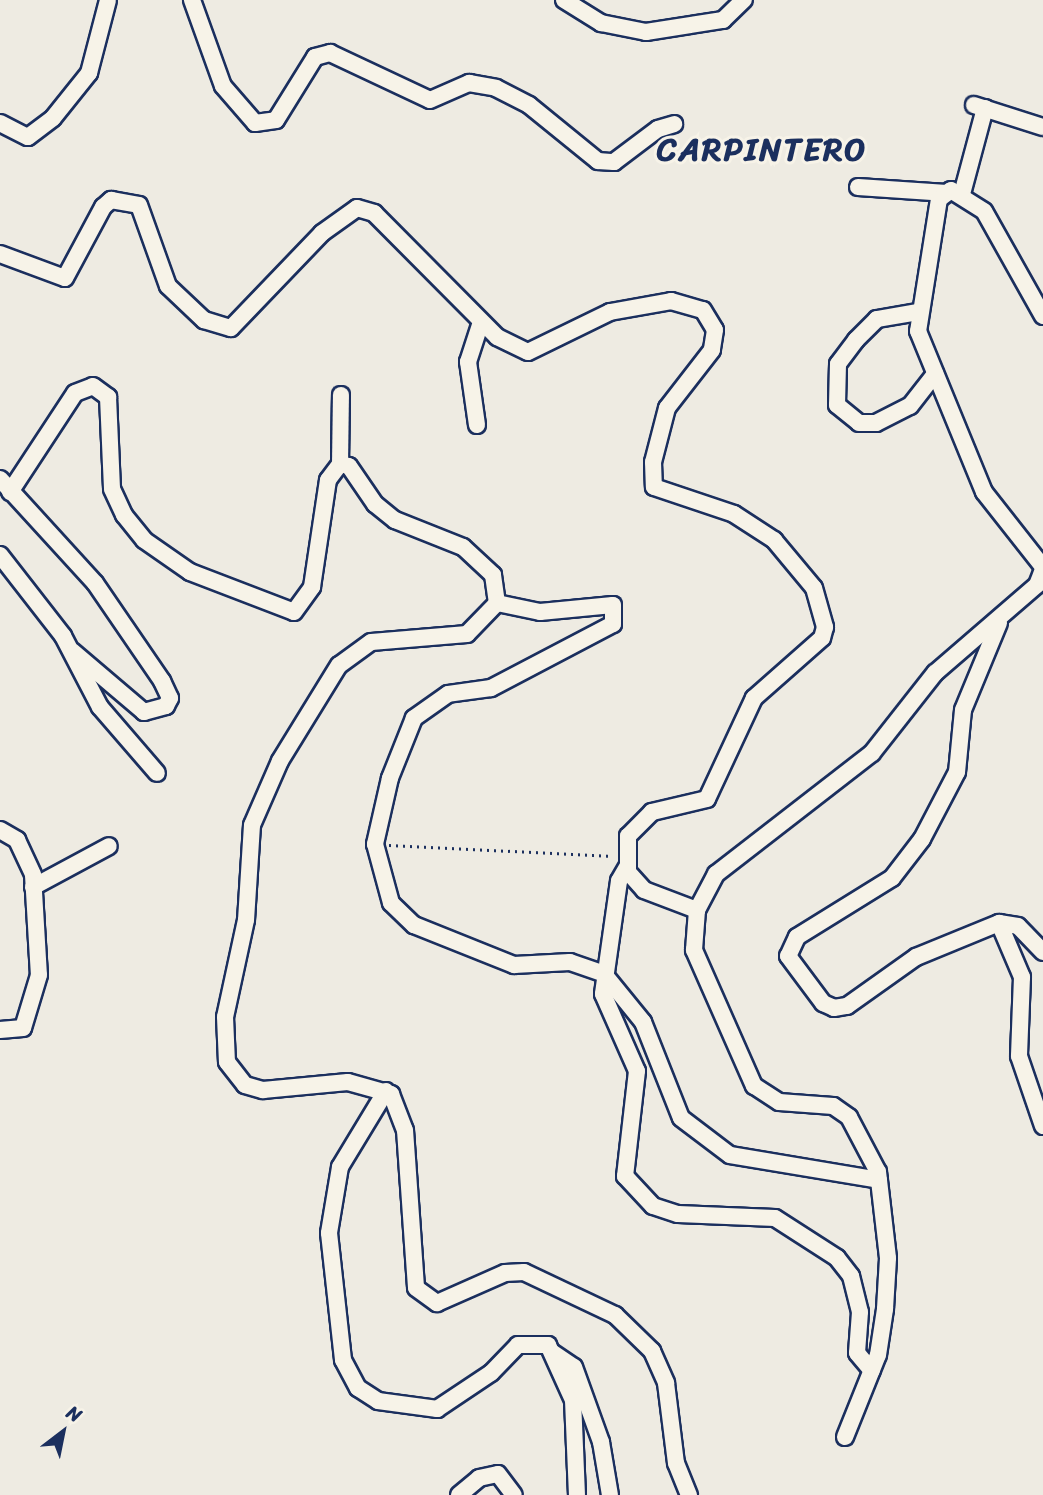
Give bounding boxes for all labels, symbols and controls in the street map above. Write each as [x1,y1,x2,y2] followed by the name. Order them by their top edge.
[661,131,863,169] district label: CARPINTERO
[60,1396,89,1431] text: N
[28,1397,98,1467] north arrow

